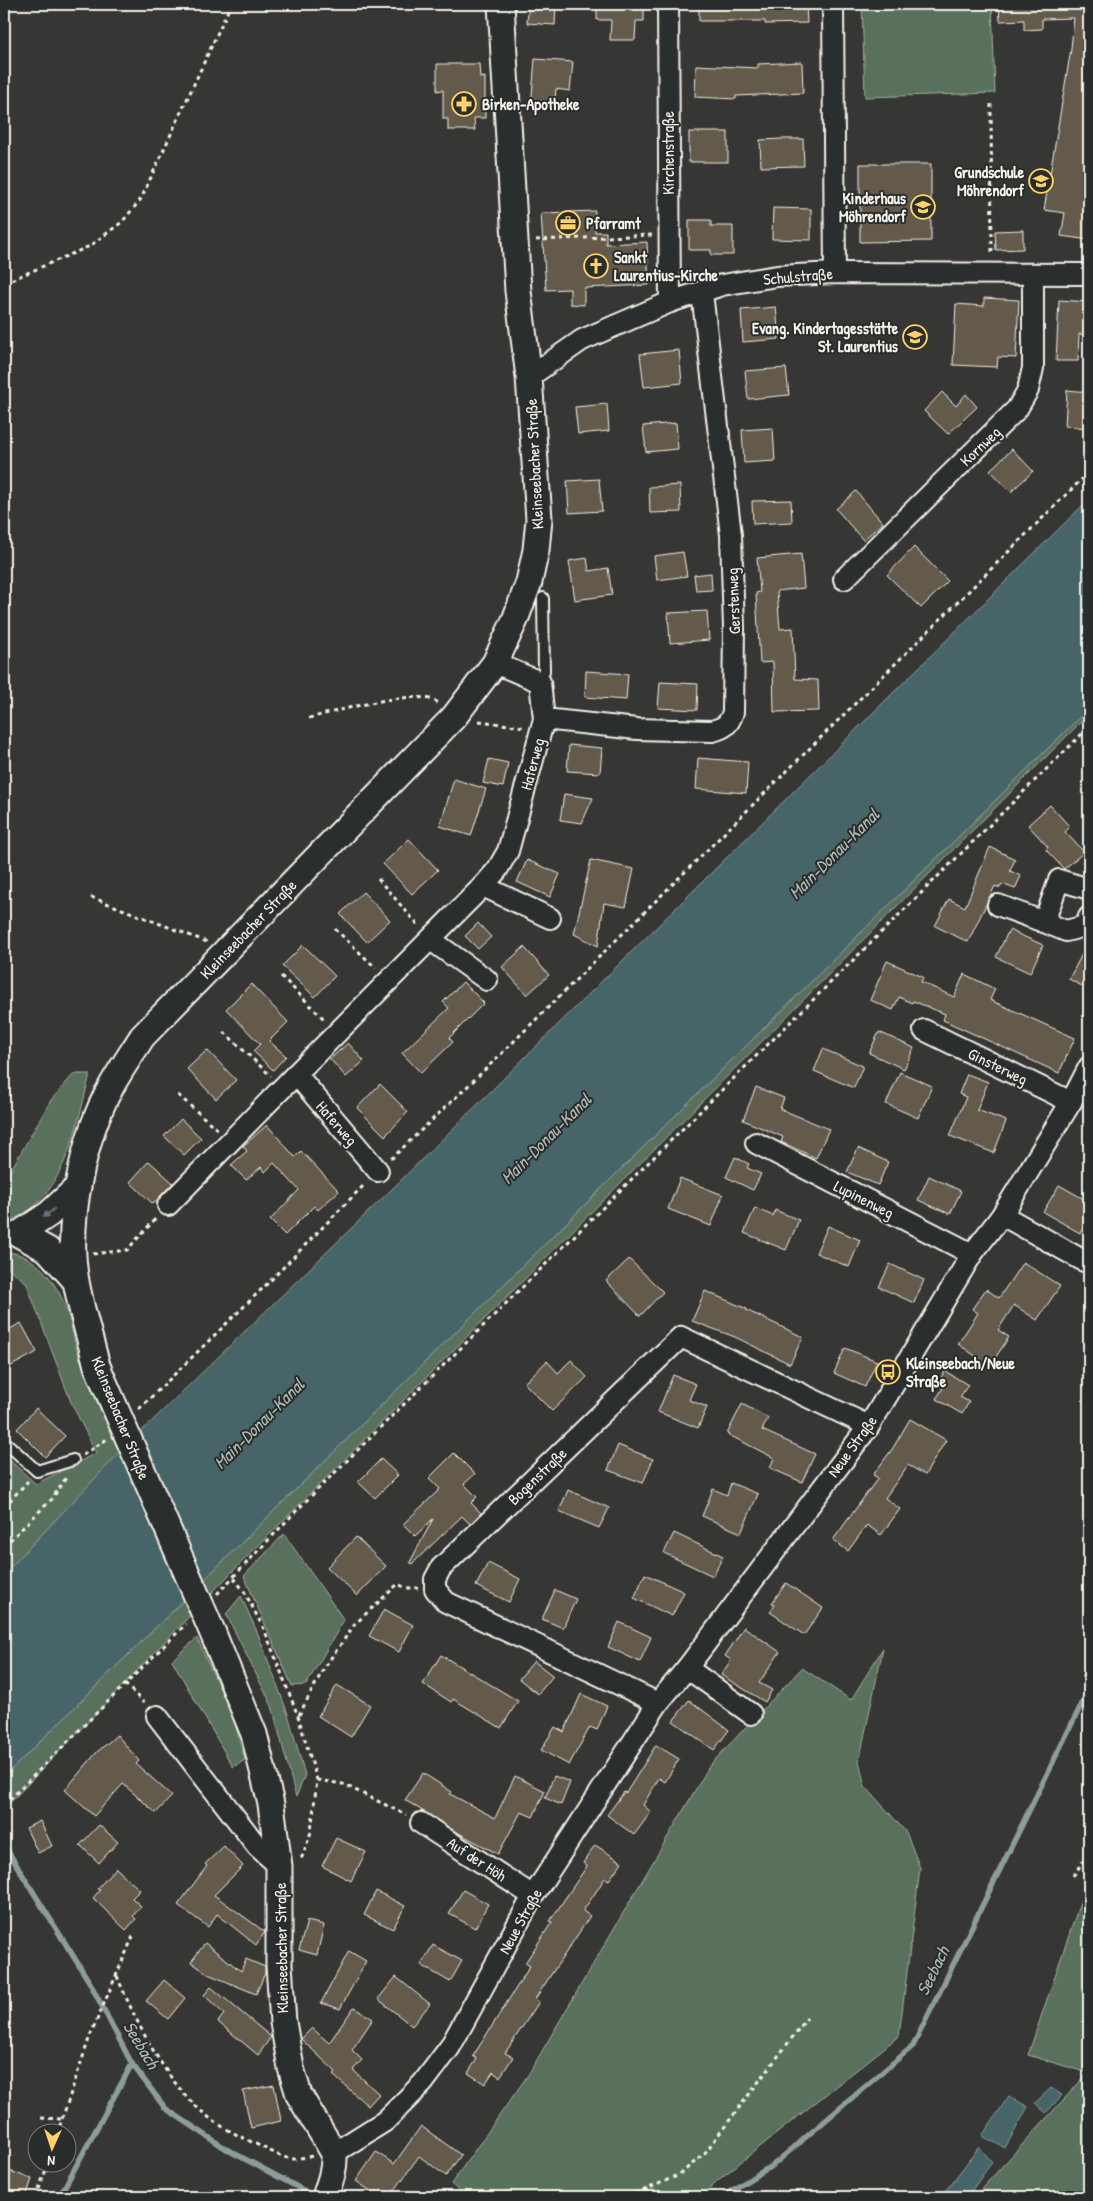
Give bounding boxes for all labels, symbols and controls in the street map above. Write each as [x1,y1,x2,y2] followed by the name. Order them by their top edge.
[451,91,477,117] pharmacy icon: Birken-Apotheke
[482,93,580,116] place label: Birken-Apotheke
[657,111,679,195] street label: Kirchenstraße
[954,161,1025,201] place label: Grundschule Möhrendorf
[1028,168,1054,194] school or university icon: Grundschule Möhrendorf
[839,187,907,227] place label: Kinderhaus Möhrendorf
[910,194,936,220] school or university icon: Kinderhaus Möhrendorf
[555,210,581,236] office icon: Pfarramt
[586,212,641,234] place label: Pfarramt
[614,246,719,286] place label: Sankt Laurentius-Kirche
[583,253,609,279] church icon: Sankt Laurentius-Kirche
[762,262,834,290] street label: Schulstraße
[752,317,899,357] place label: Evang. Kindertagesstätte St. Laurentius
[902,324,928,350] school or university icon: Evang. Kindertagesstätte St. Laurentius
[520,397,548,530] street label: Kleinseebacher Straße
[955,421,1005,471] street label: Kornweg
[721,567,745,635] street label: Gerstenweg
[515,736,549,792] street label: Haferweg
[783,802,885,905] water label: Main-Donau-Kanal
[195,874,302,984] street label: Kleinseebacher Straße
[965,1042,1031,1090] street label: Ginsterweg
[495,1087,597,1190] water label: Main-Donau-Kanal
[311,1096,363,1150] street label: Haferweg
[830,1175,898,1223] street label: Lupinenweg
[43,1207,56,1218] one-way arrow
[906,1352,1016,1393] place label: Kleinseebach/Neue Straße
[86,1353,156,1483] street label: Kleinseebacher Straße
[875,1359,901,1385] bus stop icon: Kleinseebach/Neue Straße
[208,1372,310,1475] water label: Main-Donau-Kanal
[822,1410,882,1481] street label: Neue Straße
[503,1442,572,1510] street label: Bogenstraße
[443,1832,511,1887] street label: Auf der Höh
[269,1882,293,2014] street label: Kleinseebacher Straße
[493,1884,547,1958] street label: Neue Straße
[910,1941,956,1999] water label: Seebach
[117,2016,166,2075] water label: Seebach
[28,2124,78,2174] north arrow
[47,2152,56,2171] text: N

